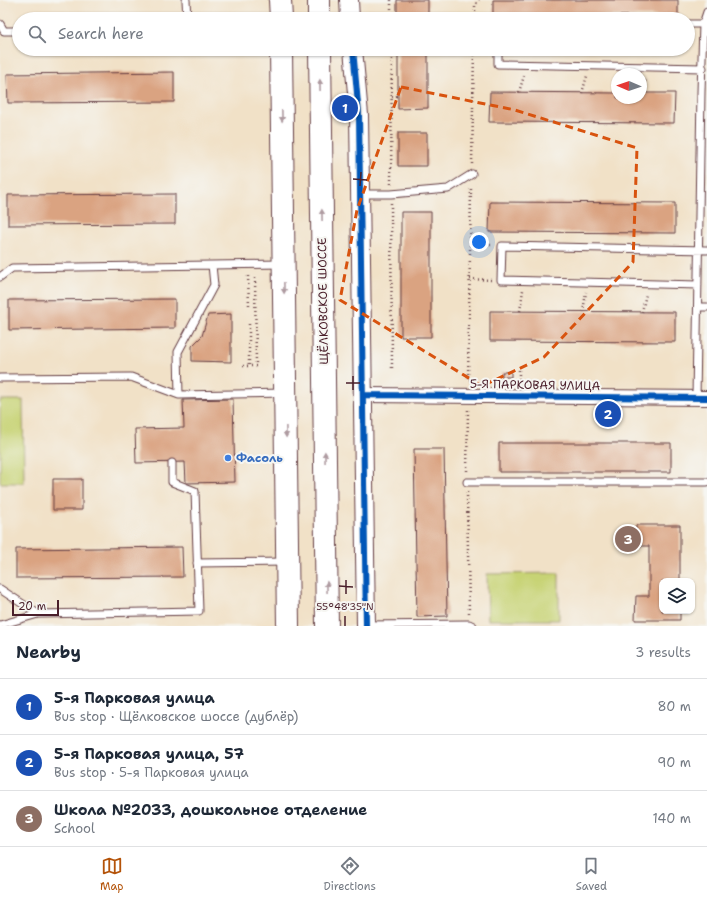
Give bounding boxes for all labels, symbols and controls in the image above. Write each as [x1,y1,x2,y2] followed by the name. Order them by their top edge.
[12,12,695,56] search box
[26,23,48,45] icon: search
[58,24,144,44] text: Search here
[611,68,647,104] north arrow
[317,79,324,91] one-way arrow
[332,93,358,123] pin: 1
[279,110,285,123] one-way arrow
[319,208,325,221] one-way arrow
[469,232,489,252] your location
[314,237,332,365] street label: ЩЁЛКОВСКОЕ ШОССЕ
[281,282,288,294] one-way arrow
[470,376,601,394] street label: 5-Я ПАРКОВАЯ УЛИЦА
[595,399,621,429] pin: 2
[283,426,289,439] one-way arrow
[236,450,283,466] place label: Фасоль
[322,450,328,463] one-way arrow
[223,453,233,463] marker: Фасоль
[615,524,641,554] pin: 3
[659,578,695,614] map controls
[659,578,695,614] button: layers
[324,580,330,593] one-way arrow
[12,598,59,617] scale bar
[18,599,46,614] text: 20 m
[316,600,374,613] text: 55°48'35"N
[16,641,81,663] text: Nearby
[635,644,691,661] text: 3 results
[54,688,215,708] text: 5-я Парковая улица
[26,698,32,715] text: 1
[657,698,691,715] text: 80 m
[54,708,298,725] text: Bus stop · Щёлковское шоссе (дублёр)
[54,744,244,764] text: 5-я Парковая улица, 57
[24,754,34,771] text: 2
[657,754,691,771] text: 90 m
[54,764,249,781] text: Bus stop · 5-я Парковая улица
[54,800,367,820] text: Школа №2033, дошкольное отделение
[24,810,34,827] text: 3
[652,810,691,827] text: 140 m
[54,820,95,837] text: School
[100,855,124,894] tab: Map
[323,855,376,894] tab: Directions
[576,855,607,894] tab: Saved

